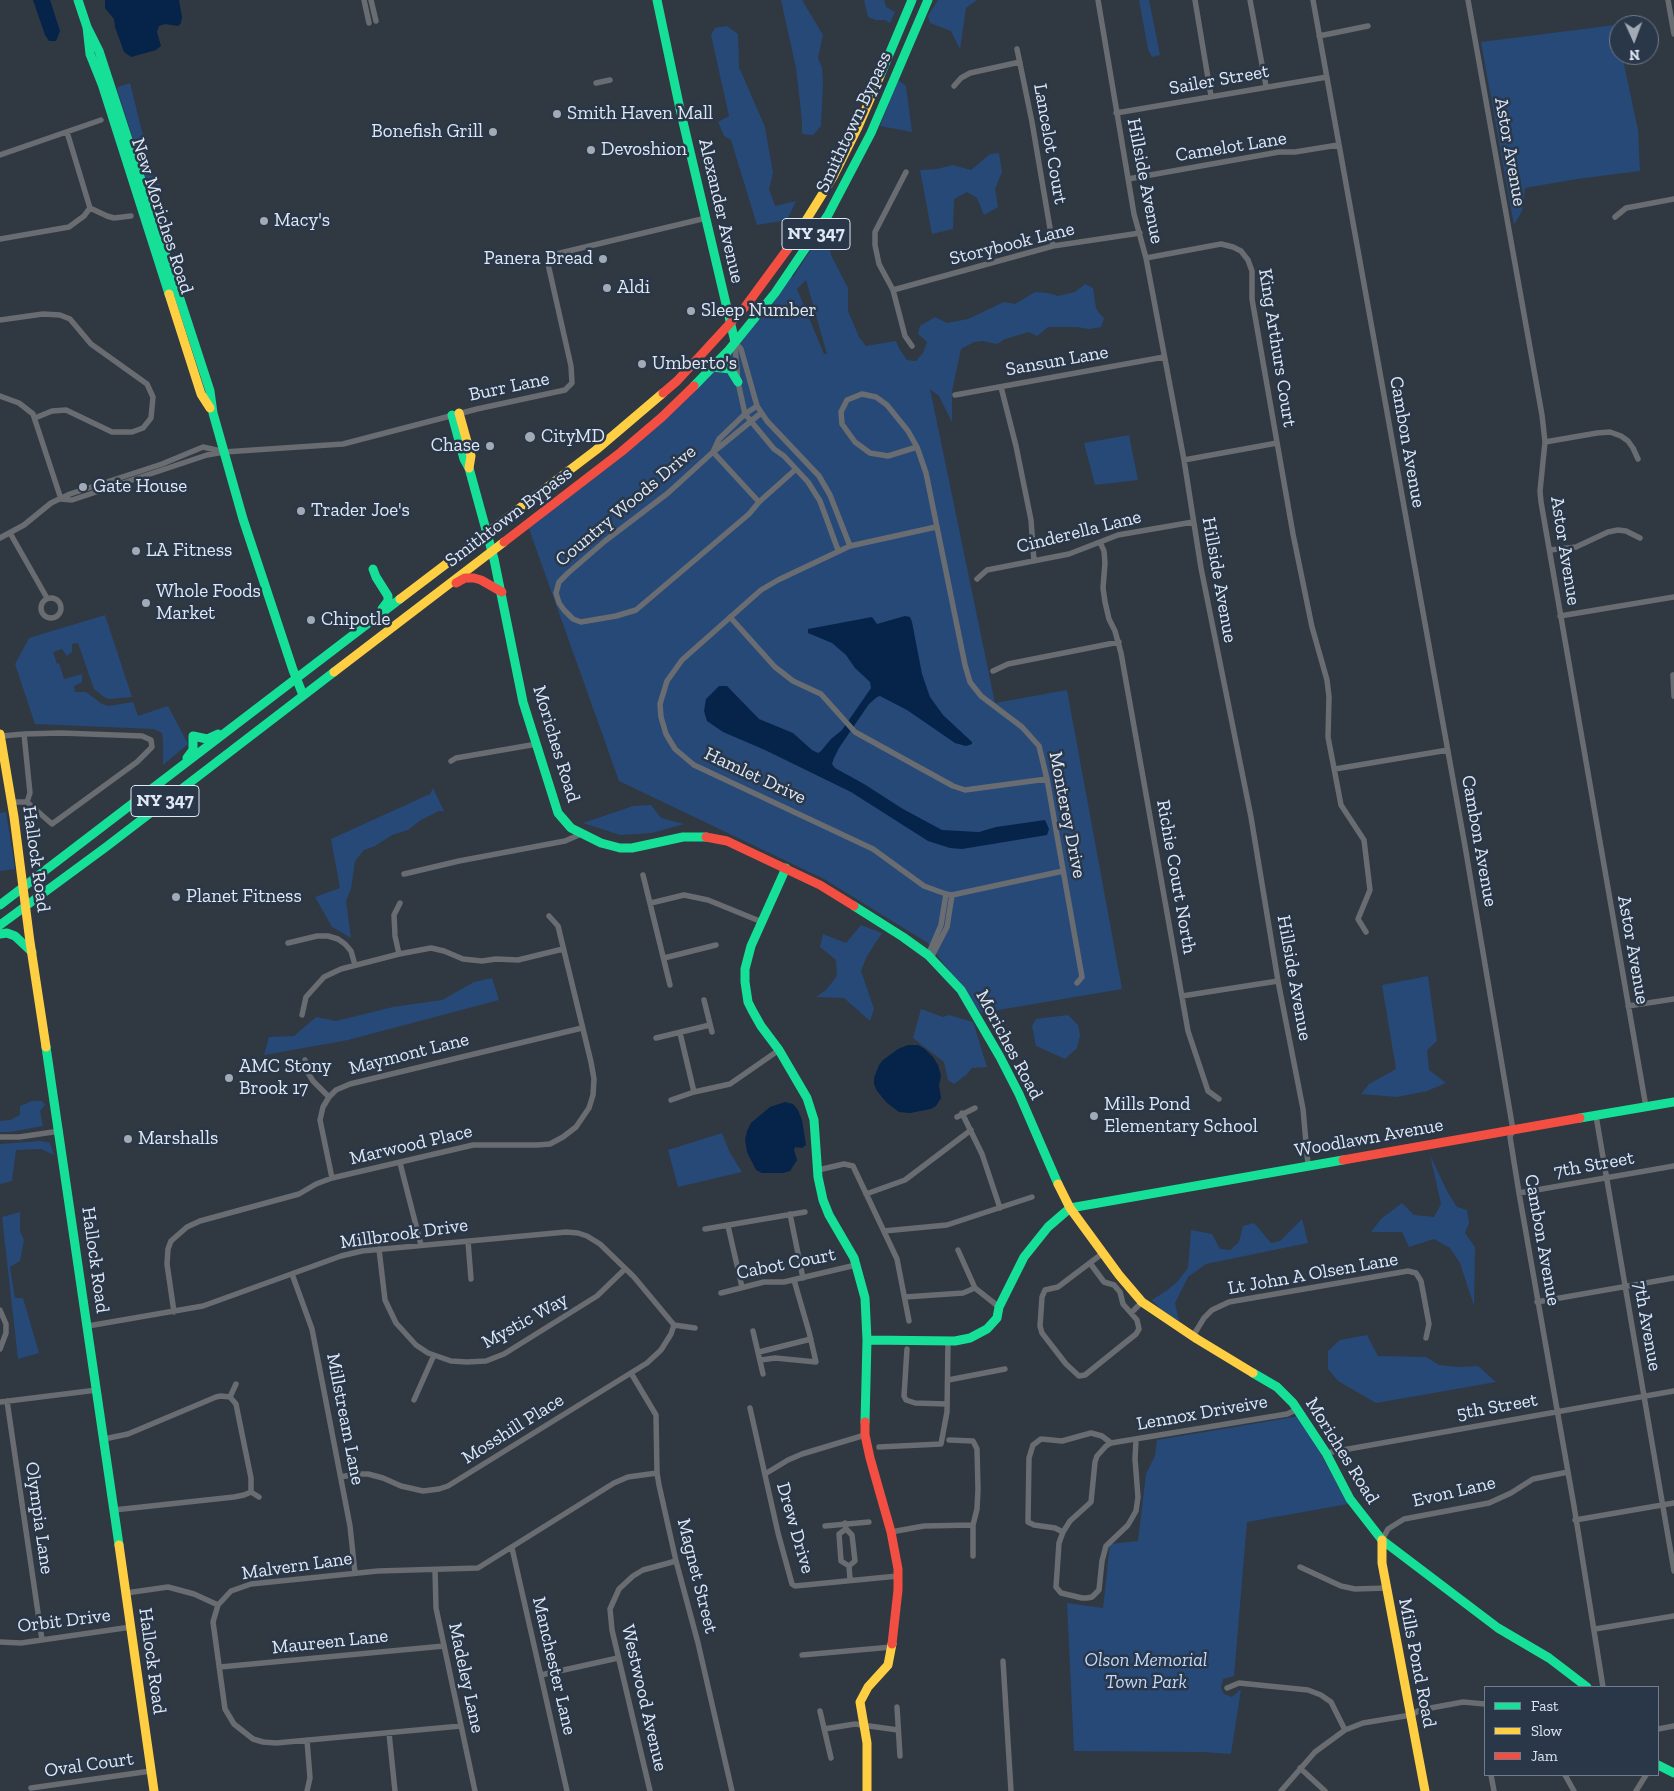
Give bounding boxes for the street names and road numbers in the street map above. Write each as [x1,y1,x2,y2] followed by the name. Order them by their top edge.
[811,48,897,196] street label: Smithtown Bypass
[1167,60,1271,100] street label: Sailer Street
[1028,82,1072,206] street label: Lancelot Court
[1489,96,1531,208] street label: Astor Avenue
[1122,116,1168,246] street label: Hillside Avenue
[1174,127,1288,167] street label: Camelot Lane
[126,135,198,297] street label: New Moriches Road
[693,136,749,286] street label: Alexander Avenue
[947,217,1077,271] street label: Storybook Lane
[782,218,850,250] road number: NY 347
[1253,267,1301,429] street label: King Arthurs Court
[1004,341,1110,381] street label: Sansun Lane
[467,367,551,407] street label: Burr Lane
[1384,374,1430,510] street label: Cambon Avenue
[551,440,701,572] street label: Country Woods Drive
[441,462,577,572] street label: Smithtown Bypass
[1545,495,1585,607] street label: Astor Avenue
[1014,505,1144,559] street label: Cinderella Lane
[1197,515,1241,645] street label: Hillside Avenue
[527,683,585,805] street label: Moriches Road
[700,742,810,810] street label: Hamlet Drive
[1044,750,1090,880] street label: Monterey Drive
[1456,773,1502,909] street label: Cambon Avenue
[131,786,199,816] road number: NY 347
[1151,798,1201,956] street label: Richie Court North
[17,804,55,914] street label: Hallock Road
[1612,894,1654,1006] street label: Astor Avenue
[1272,913,1316,1043] street label: Hillside Avenue
[970,986,1048,1104] street label: Moriches Road
[347,1028,471,1080] street label: Maymont Lane
[1293,1114,1445,1162] street label: Woodlawn Avenue
[347,1120,475,1170] street label: Marwood Place
[1552,1147,1636,1183] street label: 7th Street
[1519,1172,1565,1308] street label: Cambon Avenue
[76,1205,114,1315] street label: Hallock Road
[339,1214,469,1254] street label: Millbrook Drive
[735,1243,837,1285] street label: Cabot Court
[1226,1248,1400,1300] street label: Lt John A Olsen Lane
[1628,1279,1666,1373] street label: 7th Avenue
[478,1288,572,1354] street label: Mystic Way
[321,1351,369,1487] street label: Millstream Lane
[458,1389,568,1469] street label: Mosshill Place
[1455,1389,1539,1425] street label: 5th Street
[1135,1390,1269,1436] street label: Lennox Driveive
[1300,1394,1384,1508] street label: Moriches Road
[20,1460,58,1576] street label: Olympia Lane
[1410,1471,1498,1513] street label: Evon Lane
[771,1480,819,1576] street label: Drew Drive
[672,1516,722,1636] street label: Magnet Street
[240,1547,354,1585] street label: Malvern Lane
[527,1595,581,1737] street label: Manchester Lane
[1393,1596,1441,1730] street label: Mills Pond Road
[16,1604,112,1638] street label: Orbit Drive
[133,1606,171,1716] street label: Hallock Road
[443,1621,489,1735] street label: Madeley Lane
[616,1622,672,1774] street label: Westwood Avenue
[271,1625,389,1659] street label: Maureen Lane
[43,1747,135,1783] street label: Oval Court

